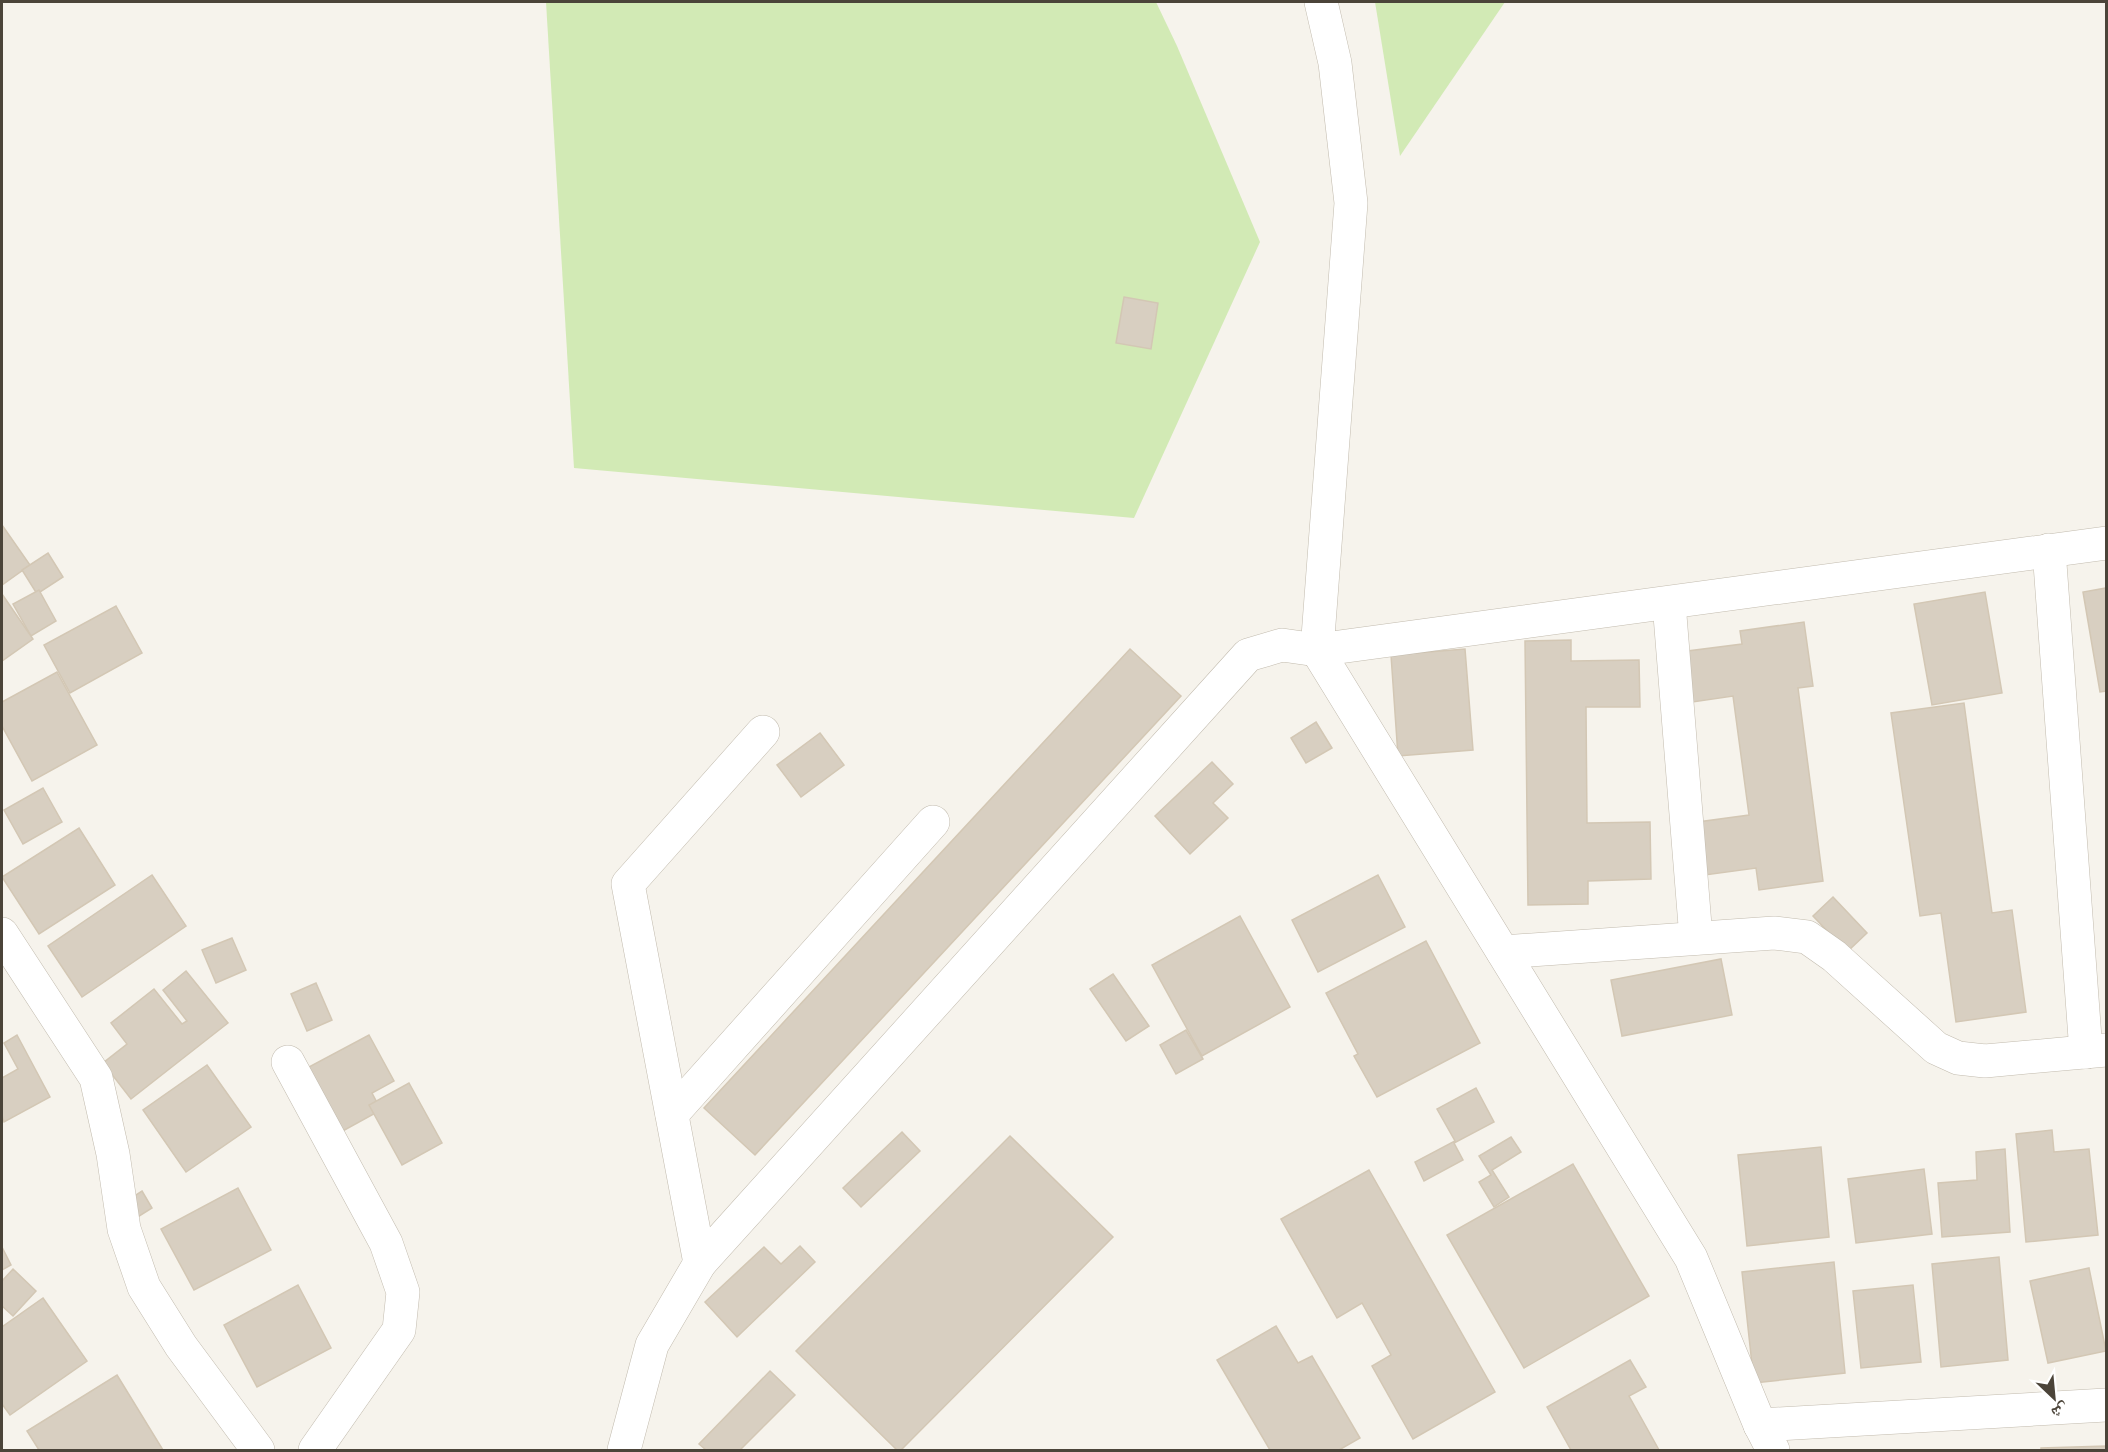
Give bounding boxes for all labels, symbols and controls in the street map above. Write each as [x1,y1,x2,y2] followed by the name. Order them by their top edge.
[2024,1368,2084,1428] north arrow
[2049,1399,2072,1423] text: ش

